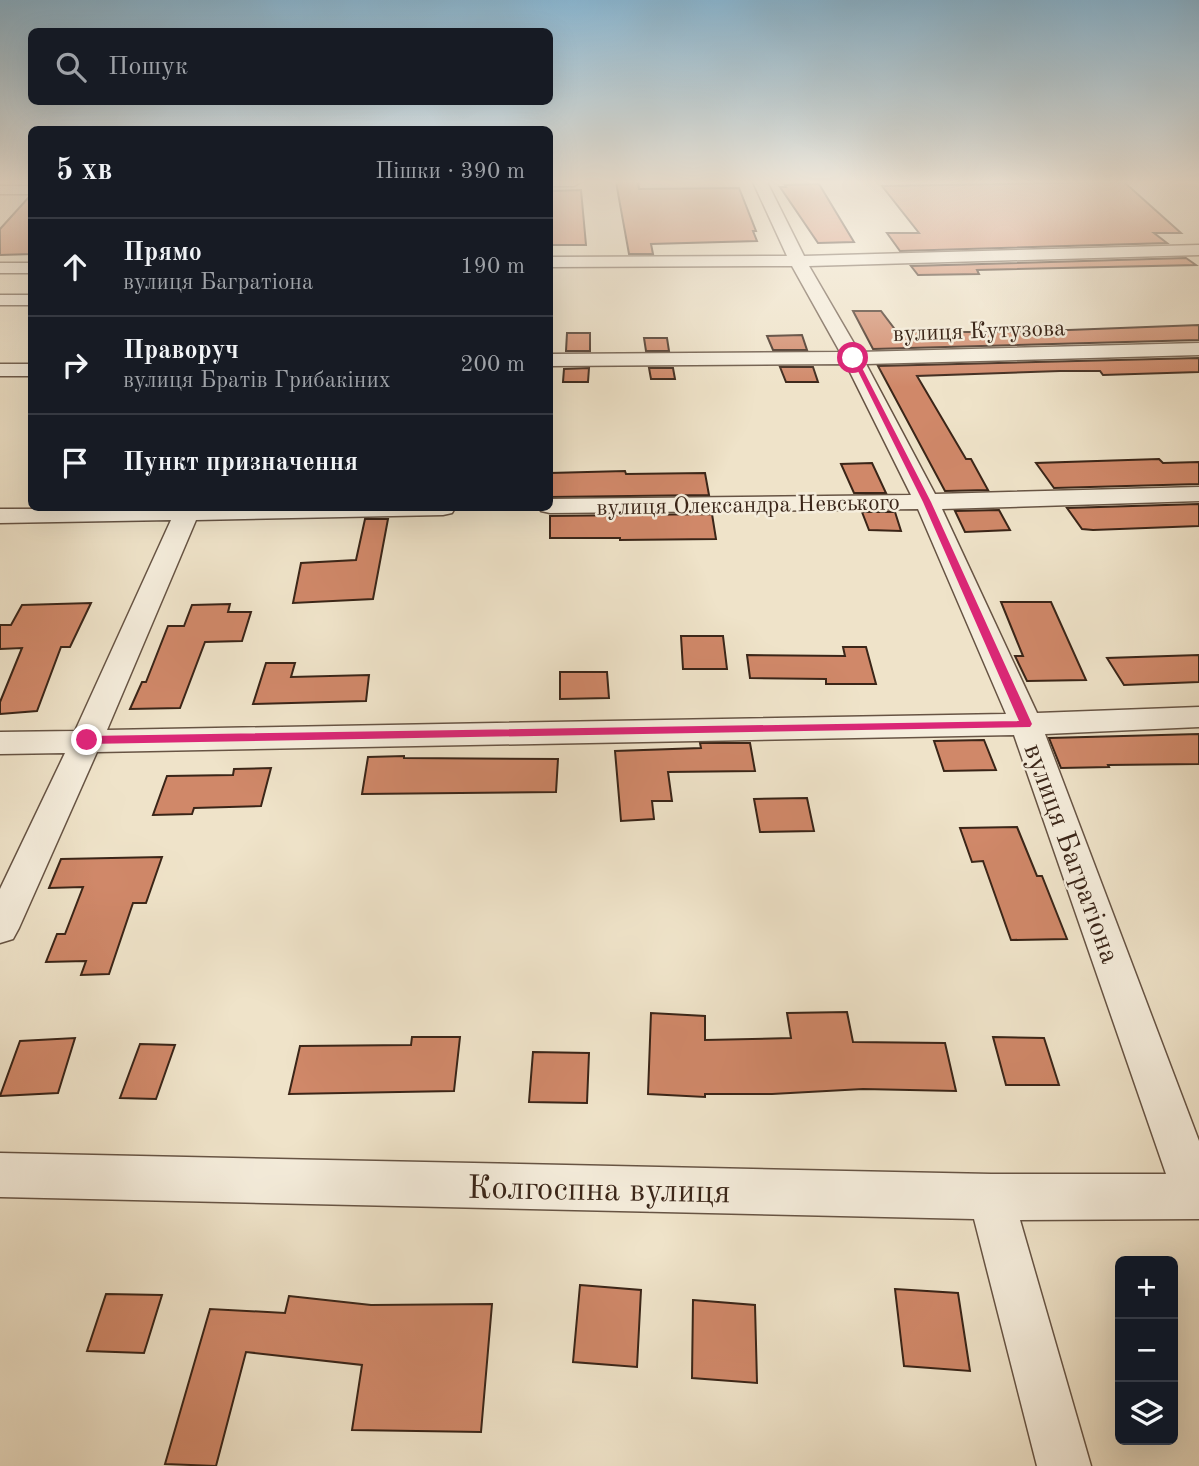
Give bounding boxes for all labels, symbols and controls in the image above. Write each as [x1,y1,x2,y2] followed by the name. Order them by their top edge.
[28,28,553,105] search box
[52,48,90,86] icon: search
[108,54,188,80] text: Пошук
[56,156,112,186] text: 5 хв
[375,160,525,183] text: Пішки · 390 m
[123,240,202,266] text: Прямо
[56,248,94,286] icon: ahead
[460,255,525,278] text: 190 m
[123,271,313,294] text: вулиця Багратіона
[892,317,1066,346] street label: вулиця Кутузова
[123,338,239,364] text: Праворуч
[837,342,868,373] route start
[56,346,94,384] icon: right
[460,353,525,376] text: 200 m
[123,369,391,392] text: вулиця Братів Грибакіних
[56,444,94,482] icon: arrive
[123,450,358,476] text: Пункт призначення
[596,491,900,520] street label: вулиця Олександра Невського
[71,724,102,755] route end
[1017,740,1123,968] street label: вулиця Багратіона
[467,1173,731,1210] street label: Колгоспна вулиця
[1115,1256,1178,1445] map controls
[1115,1256,1178,1319] button: +
[1115,1319,1178,1382] button: −
[1115,1382,1178,1445] button: layers

